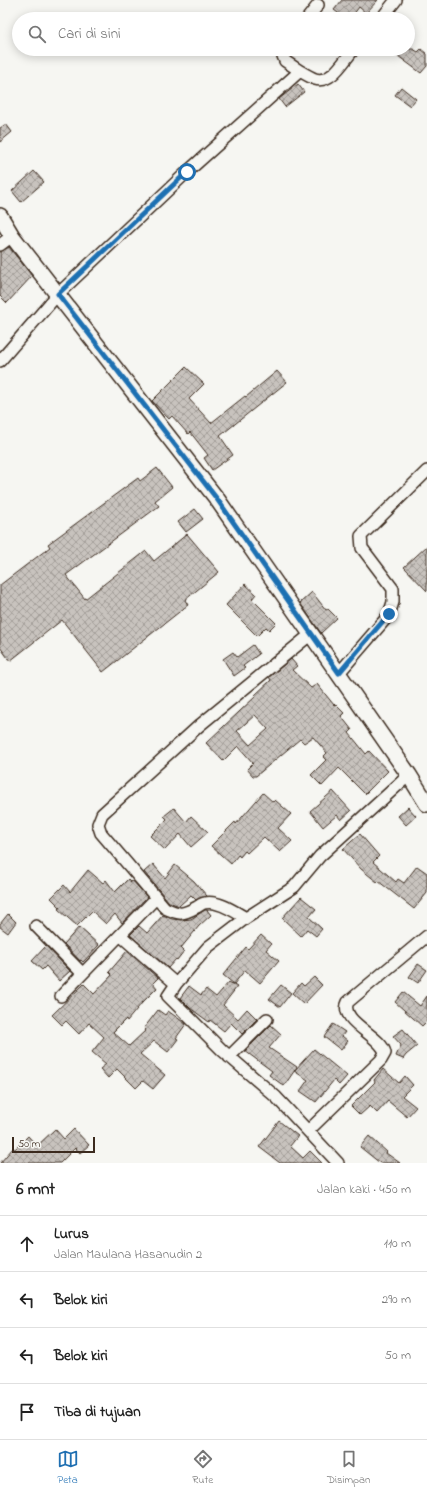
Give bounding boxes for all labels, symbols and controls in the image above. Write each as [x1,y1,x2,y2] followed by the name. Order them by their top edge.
[12,12,415,56] search box
[26,23,48,45] icon: search
[58,23,121,45] text: Cari di sini
[178,163,196,181] route start
[380,605,398,623] route end
[12,1135,95,1154] scale bar
[18,1136,40,1152] text: 50 m
[16,1177,55,1202] text: 6 mnt
[317,1180,411,1199] text: Jalan kaki · 450 m
[54,1223,89,1245] text: Lurus
[16,1233,38,1255] icon: ahead
[384,1234,411,1253] text: 110 m
[54,1245,202,1264] text: Jalan Maulana Hasanudin 2
[16,1289,38,1311] icon: left
[54,1289,108,1311] text: Belok kiri
[382,1290,411,1309] text: 290 m
[16,1345,38,1367] icon: left
[54,1345,108,1367] text: Belok kiri
[385,1346,411,1365] text: 50 m
[16,1401,38,1423] icon: arrive
[54,1401,141,1423] text: Tiba di tujuan
[57,1448,79,1488] tab: Peta
[192,1448,214,1488] tab: Rute
[327,1448,370,1488] tab: Disimpan

